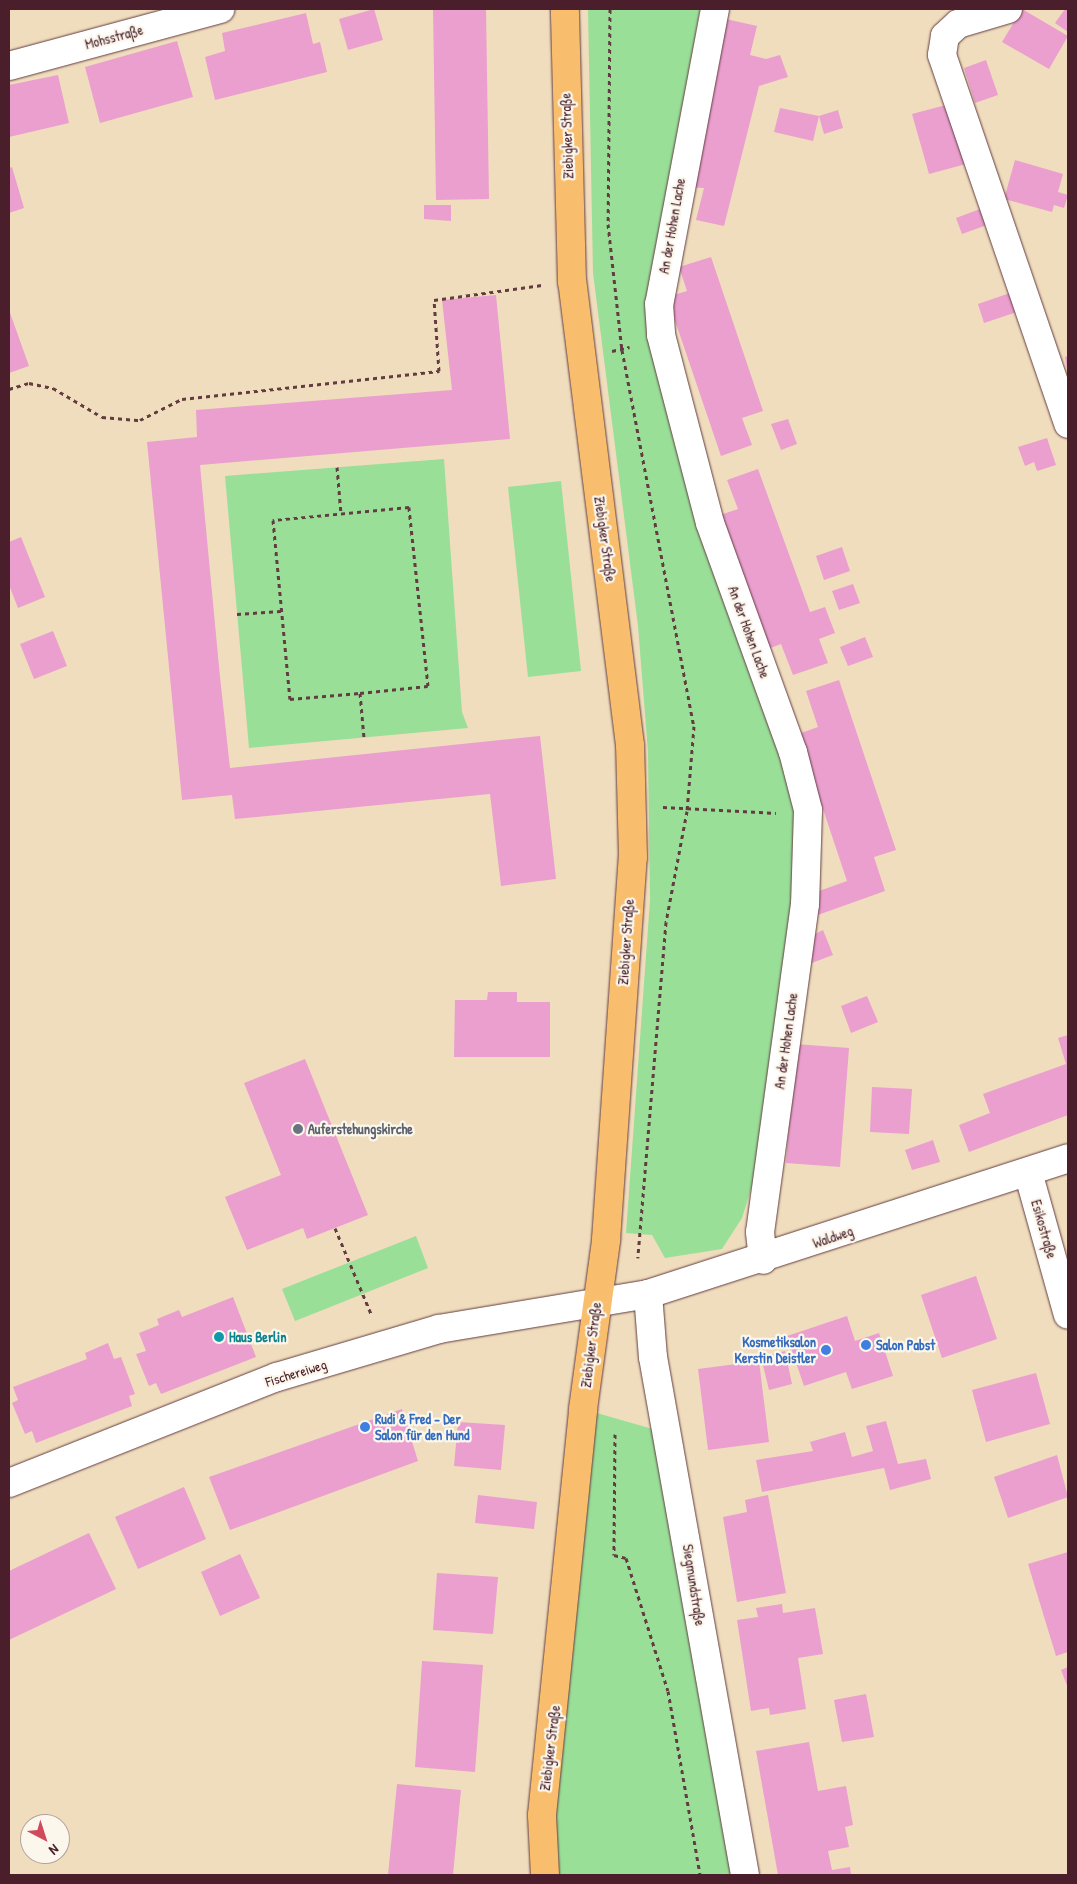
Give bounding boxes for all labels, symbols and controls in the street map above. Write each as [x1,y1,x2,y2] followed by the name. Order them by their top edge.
[83,21,145,53] street label: Mohsstraße
[557,93,577,179] street label: Ziebigker Straße
[655,177,689,275] street label: An der Hohen Lache
[591,495,619,583] street label: Ziebigker Straße
[725,584,773,680] street label: An der Hohen Lache
[615,899,637,985] street label: Ziebigker Straße
[771,992,801,1090] street label: An der Hohen Lache
[308,1121,413,1137] place label: Auferstehungskirche
[292,1123,304,1135] marker: Auferstehungskirche
[1028,1198,1060,1260] street label: Esikostraße
[811,1222,855,1252] street label: Waldweg
[577,1301,605,1389] street label: Ziebigker Straße
[229,1329,286,1345] place label: Haus Berlin
[213,1331,225,1343] marker: Haus Berlin
[735,1334,816,1366] place label: Kosmetiksalon Kerstin Deistler
[876,1337,935,1353] place label: Salon Pabst
[860,1339,872,1351] marker: Salon Pabst
[820,1344,832,1356] marker: Kosmetiksalon Kerstin Deistler
[263,1356,329,1390] street label: Fischereiweg
[375,1411,470,1444] place label: Rudi & Fred - Der Salon für den Hund
[359,1421,371,1433] marker: Rudi & Fred - Der Salon für den Hund
[679,1543,709,1627] street label: Siegmundstraße
[536,1704,564,1792] street label: Ziebigker Straße
[20,1814,70,1864] north arrow
[45,1840,63,1860] text: N

